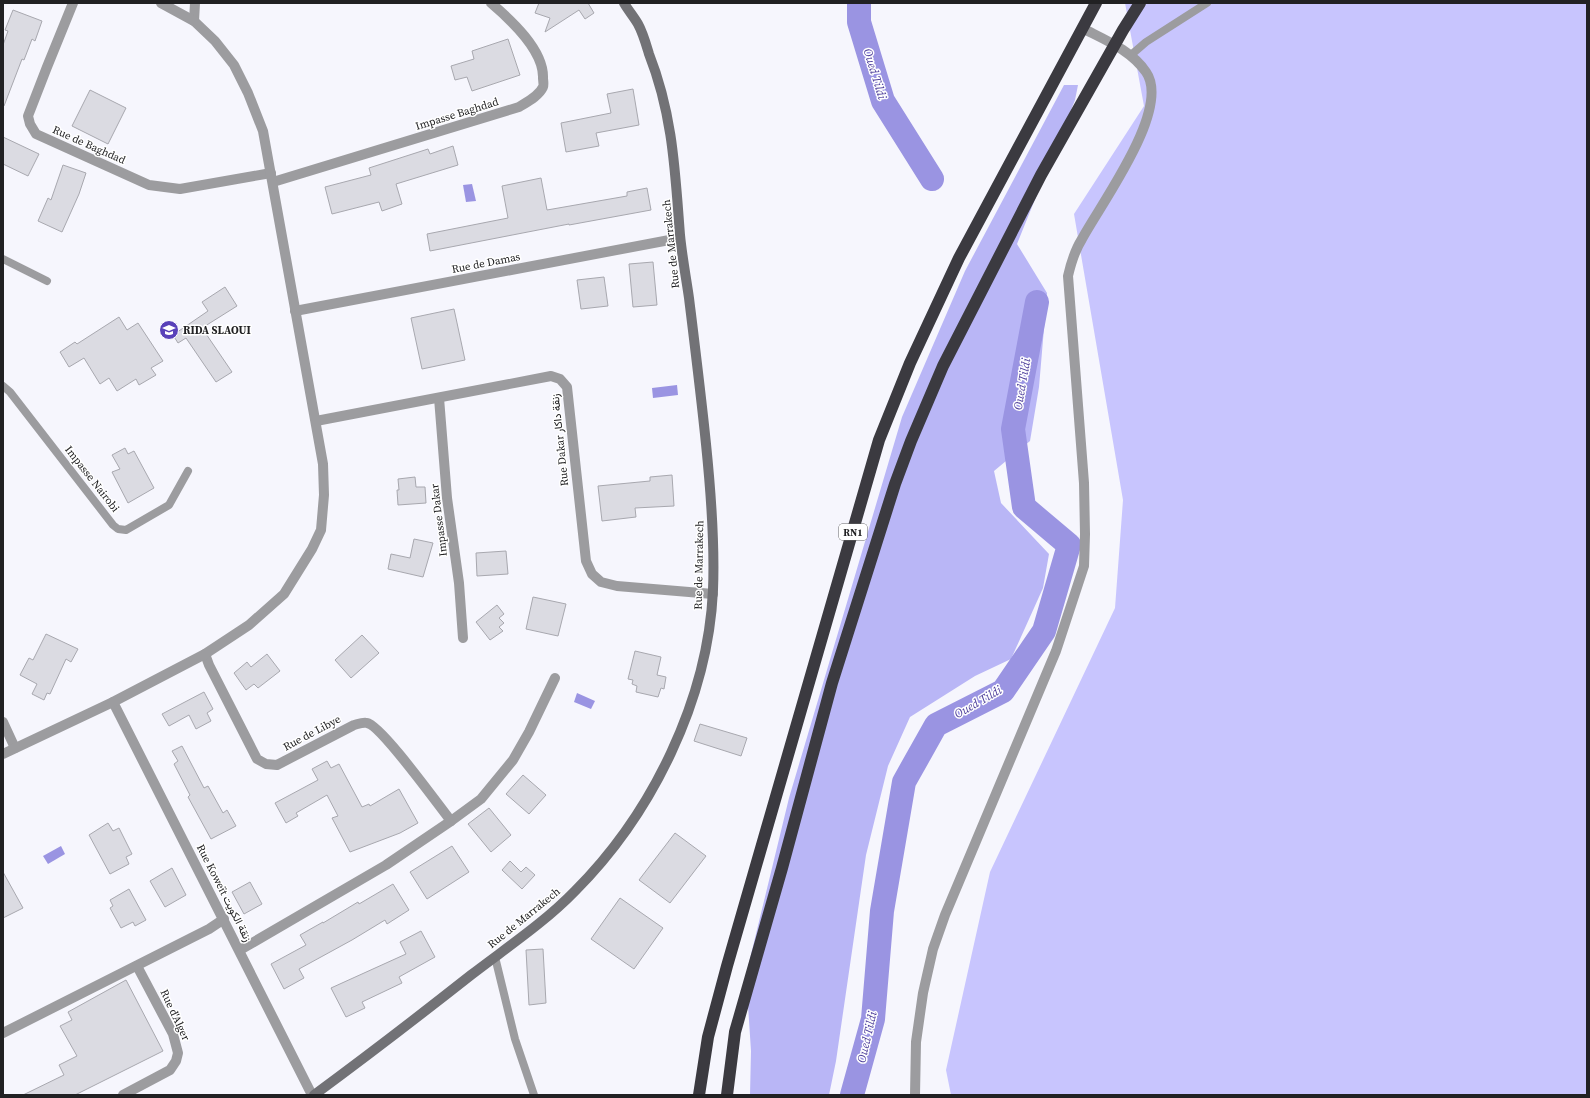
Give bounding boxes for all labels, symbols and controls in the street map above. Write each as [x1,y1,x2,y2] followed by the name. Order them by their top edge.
[860,47,890,102] water label: Oued Tildi
[414,94,501,134] street label: Impasse Baghdad
[50,122,129,168] street label: Rue de Baghdad
[659,198,683,289] street label: Rue de Marrakech
[450,249,522,277] street label: Rue de Damas
[158,319,180,341] school or university icon: RIDA SLAOUI
[183,323,251,338] place label: RIDA SLAOUI
[1010,356,1034,411] water label: Oued Tildi
[548,393,572,487] street label: Rue Dakar زنقة داكار
[61,443,123,515] street label: Impasse Nairobi
[427,482,451,557] street label: Impasse Dakar
[691,520,707,610] street label: Rue de Marrakech
[839,524,867,540] road number: RN1
[951,682,1005,722] water label: Oued Tildi
[281,711,344,754] street label: Rue de Libye
[193,842,255,945] street label: Rue Koweït زنقة الكويت
[485,884,564,952] street label: Rue de Marrakech
[157,987,194,1043] street label: Rue d'Alger
[853,1009,881,1064] water label: Oued Tildi

